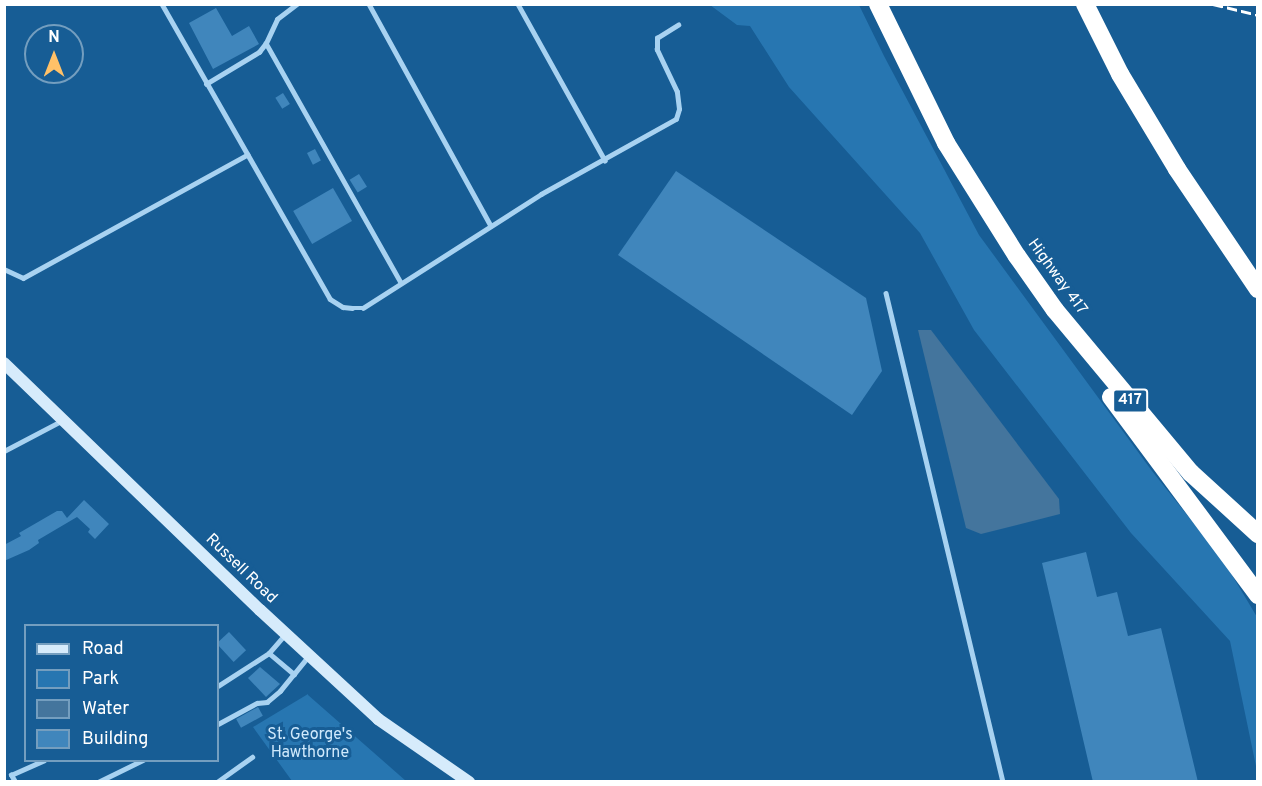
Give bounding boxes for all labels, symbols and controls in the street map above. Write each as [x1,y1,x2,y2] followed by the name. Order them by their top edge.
[24,24,84,84] north arrow
[48,28,60,48] text: N
[1023,235,1091,319] street label: Highway 417
[1112,389,1148,413] road number: 417
[201,530,281,608] street label: Russell Road
[24,624,219,762] legend
[82,638,124,661] text: Road
[82,668,119,691] text: Park
[82,698,129,721] text: Water
[267,725,353,763] park label: St. George's Hawthorne
[82,728,148,751] text: Building

